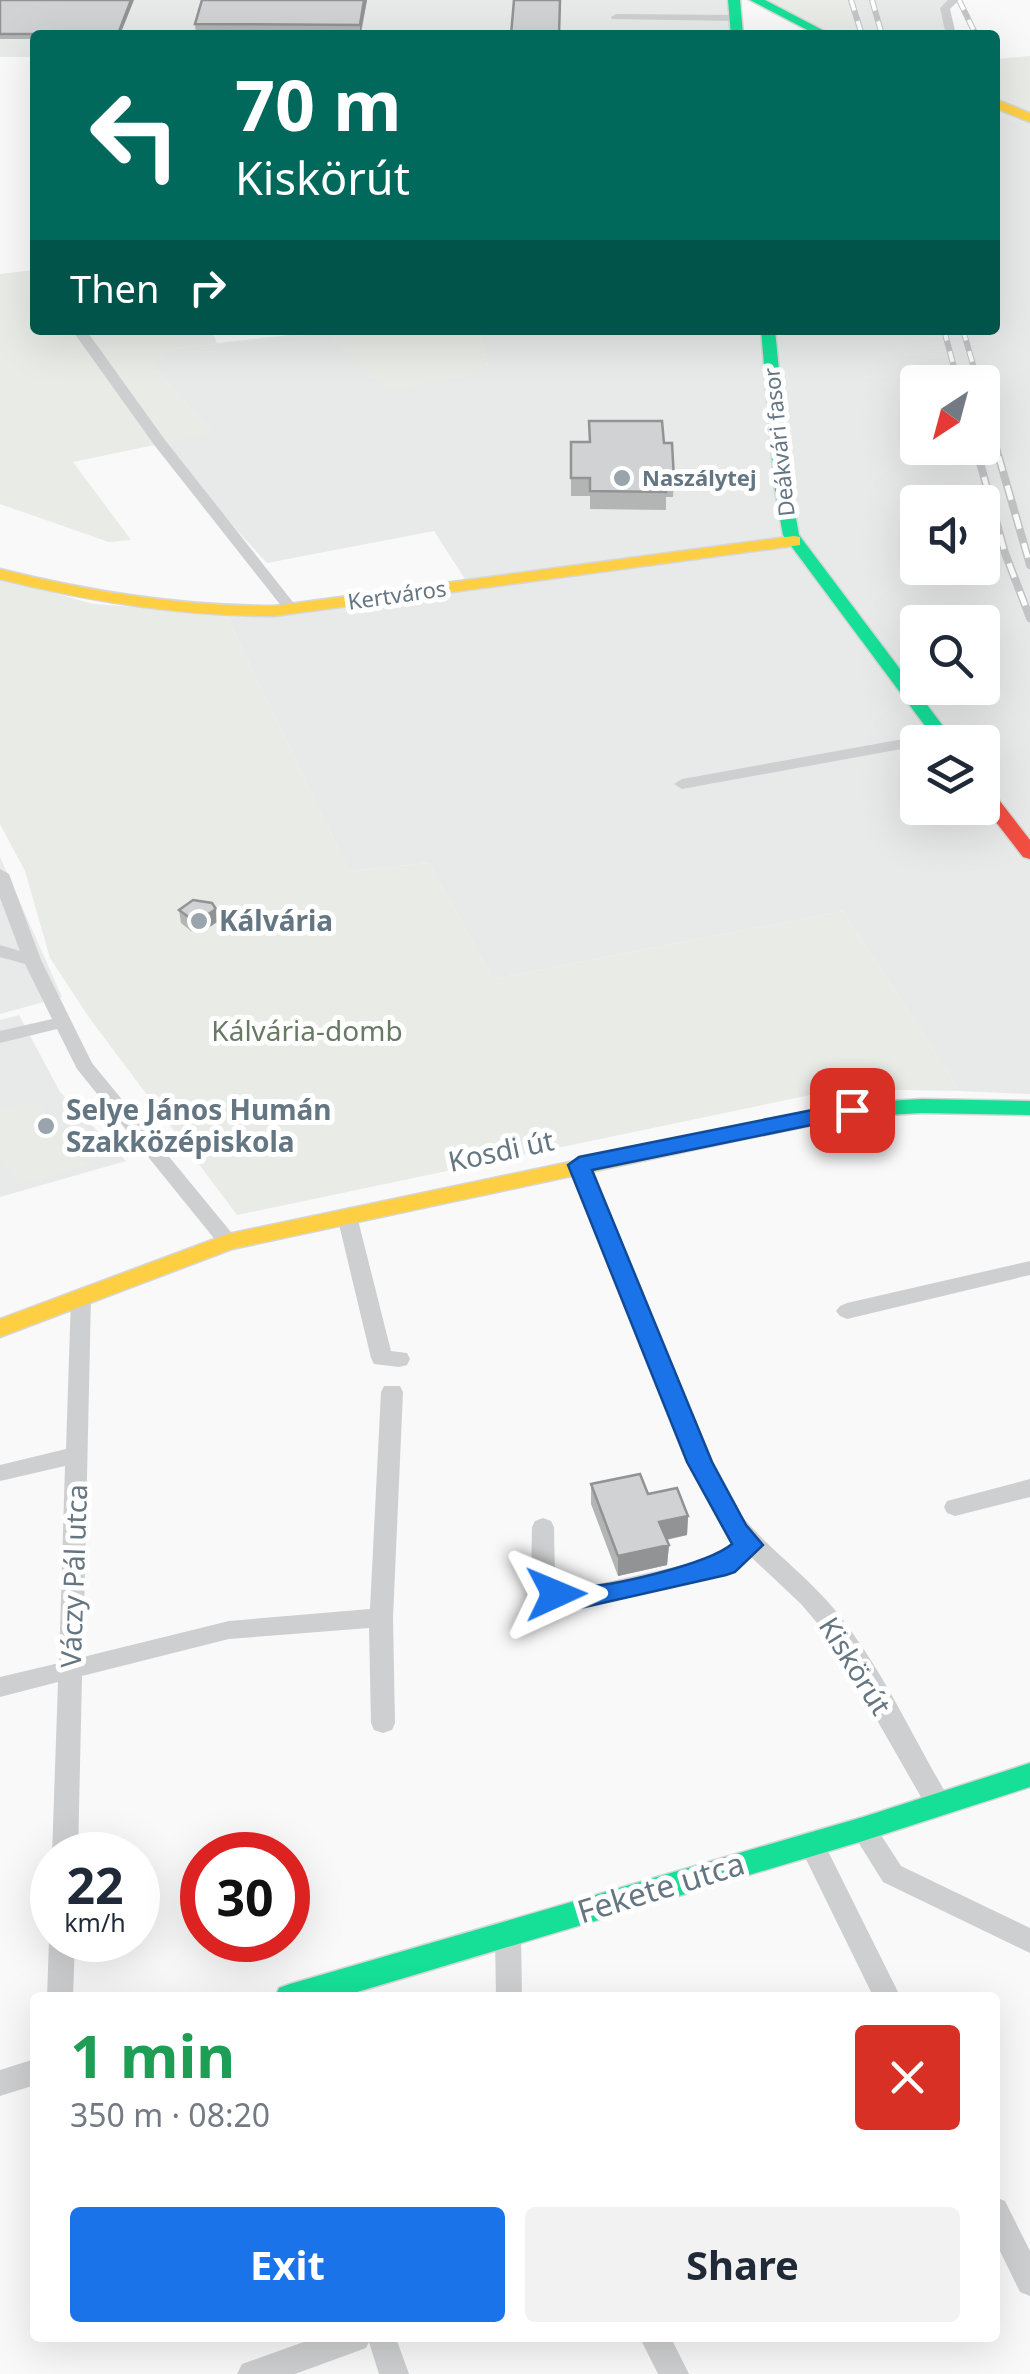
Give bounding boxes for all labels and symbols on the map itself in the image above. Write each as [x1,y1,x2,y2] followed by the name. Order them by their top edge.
[900,365,1000,465] north arrow
[755,366,801,518] street label: Deákvári fasor
[642,462,757,492] place label: Naszálytej
[611,467,633,489] marker: Naszálytej
[346,572,448,616] street label: Kertváros
[219,901,333,939] place label: Kálvária
[188,910,210,932] marker: Kálvária
[211,1011,403,1049] park label: Kálvária-domb
[810,1068,895,1153] pin
[66,1090,331,1160] place label: Selye János Humán Szakközépiskola
[35,1115,57,1137] marker: Selye János Humán Szakközépiskola
[445,1120,557,1180] street label: Kosdi út
[51,1483,95,1668] street label: Váczy Pál utca
[504,1542,608,1646] position arrow
[811,1609,901,1722] street label: Kiskörút
[180,1832,310,1962] speed limit sign: 30
[572,1841,749,1932] street label: Fekete utca

